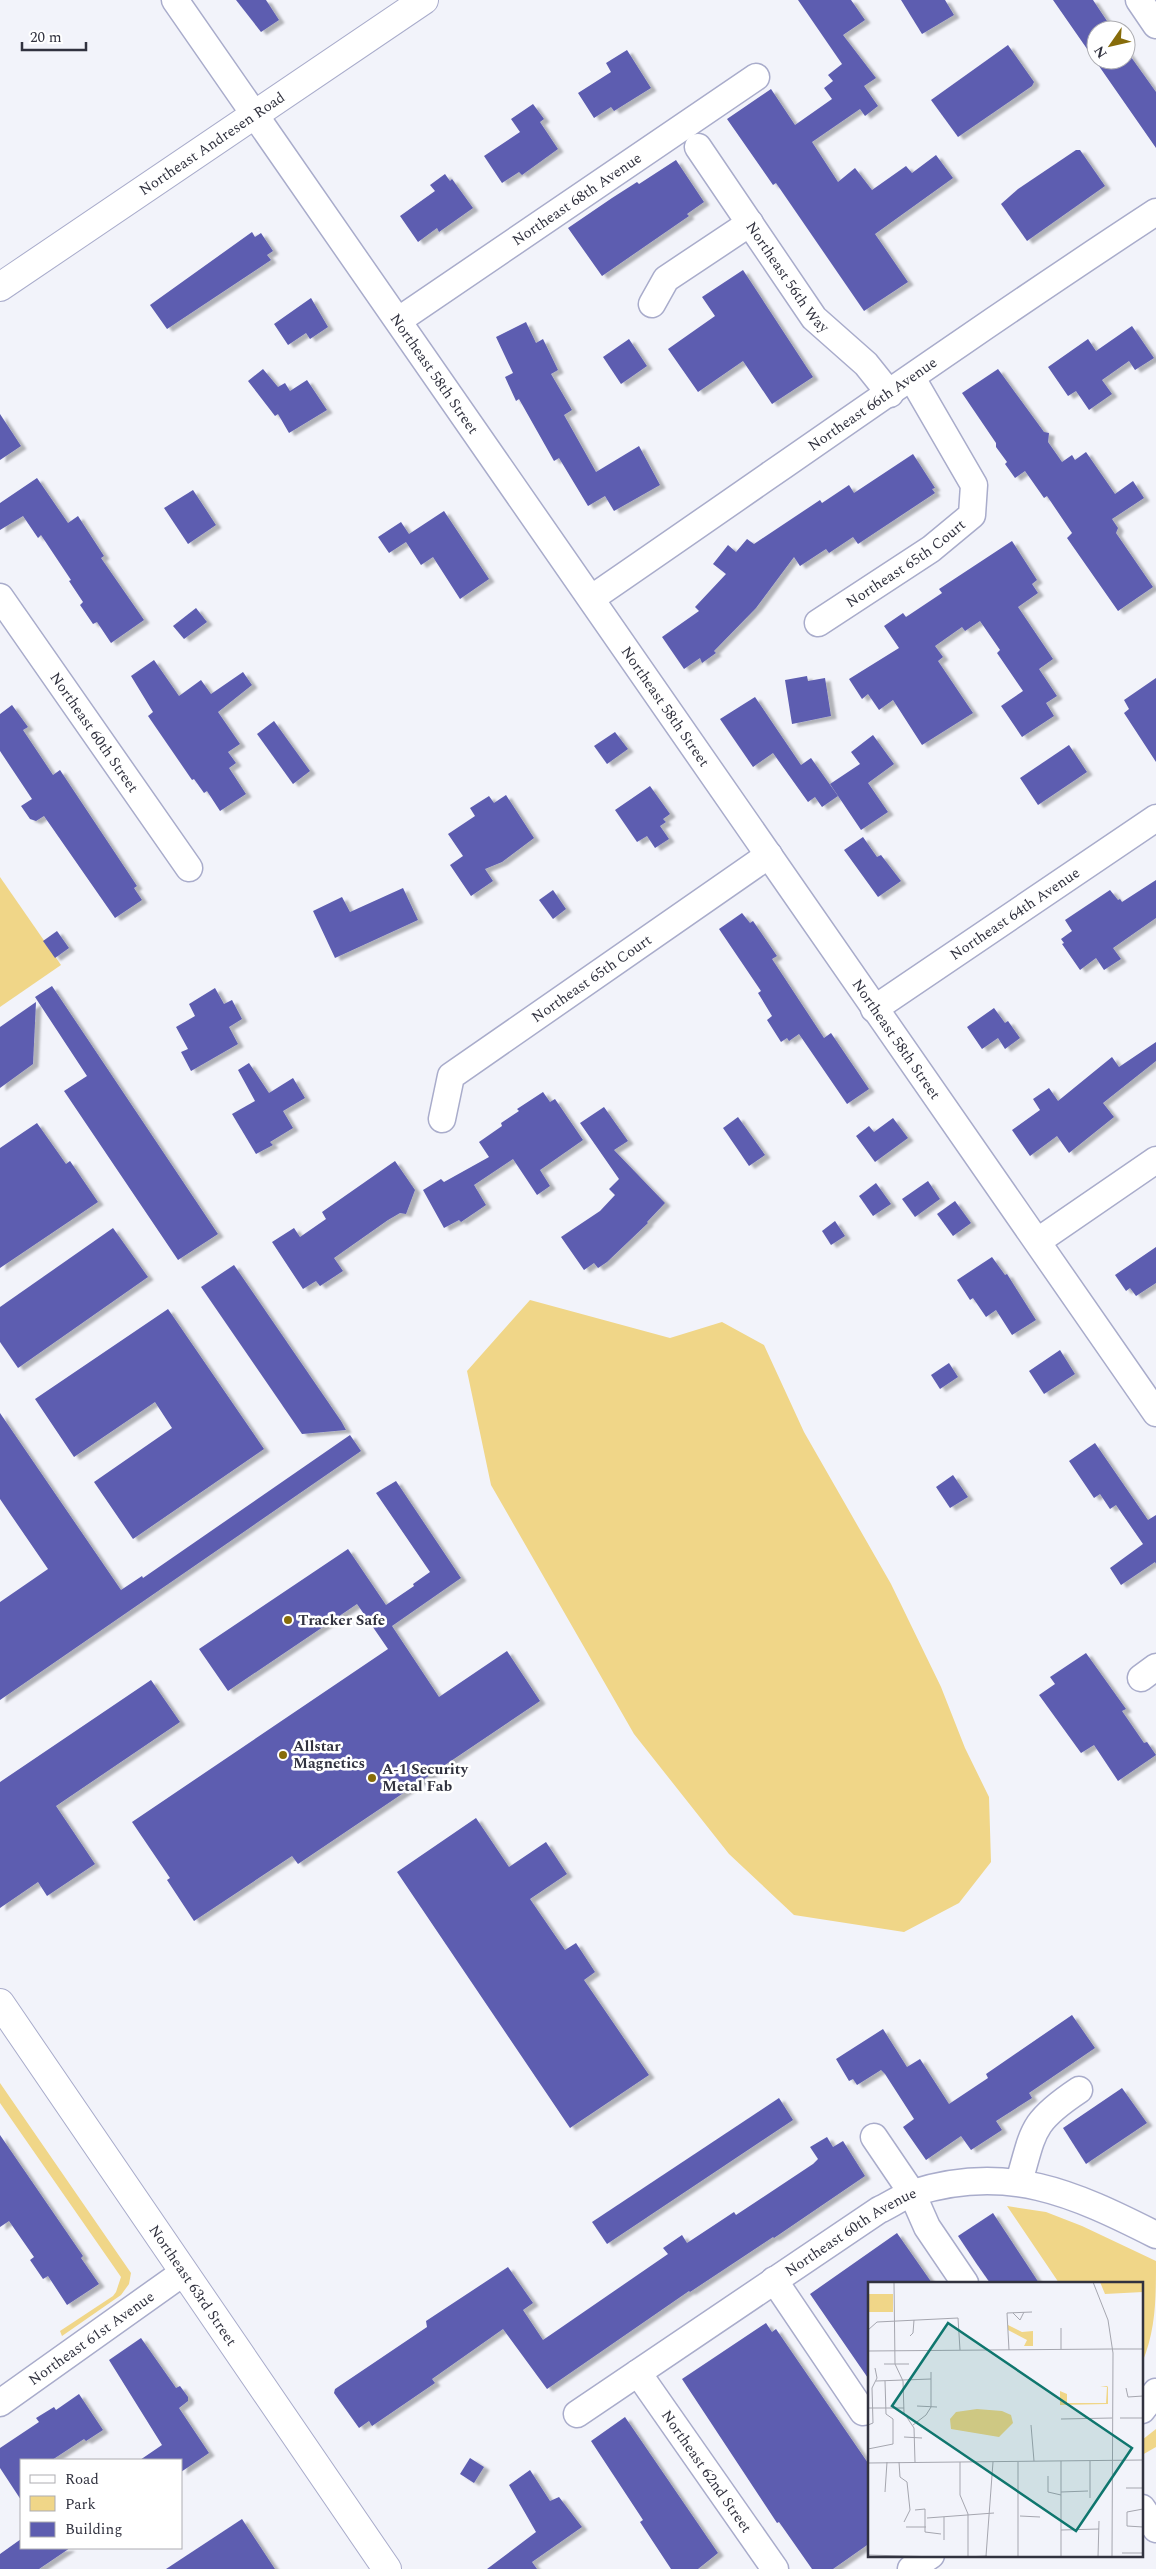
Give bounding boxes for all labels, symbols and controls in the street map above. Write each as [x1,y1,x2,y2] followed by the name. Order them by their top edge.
[22,20,86,52] scale bar
[1086,20,1136,70] north arrow
[30,26,62,49] text: 20 m
[1089,41,1113,63] text: N
[135,86,290,202] street label: Northeast Andresen Road
[507,147,647,252] street label: Northeast 68th Avenue
[740,217,835,339] street label: Northeast 56th Way
[384,309,484,439] street label: Northeast 58th Street
[803,351,942,457] street label: Northeast 66th Avenue
[841,514,971,614] street label: Northeast 65th Court
[615,642,715,772] street label: Northeast 58th Street
[44,668,144,798] street label: Northeast 60th Street
[945,862,1085,966] street label: Northeast 64th Avenue
[527,929,657,1029] street label: Northeast 65th Court
[846,974,946,1104] street label: Northeast 58th Street
[298,1609,385,1632] place label: Tracker Safe
[282,1614,294,1626] marker: Tracker Safe
[293,1735,365,1775] place label: Allstar Magnetics
[277,1749,289,1761] marker: Allstar Magnetics
[382,1758,469,1798] place label: A-1 Security Metal Fab
[366,1772,378,1784] marker: A-1 Security Metal Fab
[780,2182,920,2283] street label: Northeast 60th Avenue
[143,2220,242,2351] street label: Northeast 63rd Street
[868,2282,1144,2556] inset map
[24,2286,159,2391] street label: Northeast 61st Avenue
[655,2405,757,2538] street label: Northeast 62nd Street
[20,2459,182,2549] legend
[65,2468,99,2491] text: Road
[65,2493,96,2516] text: Park
[65,2518,122,2541] text: Building

